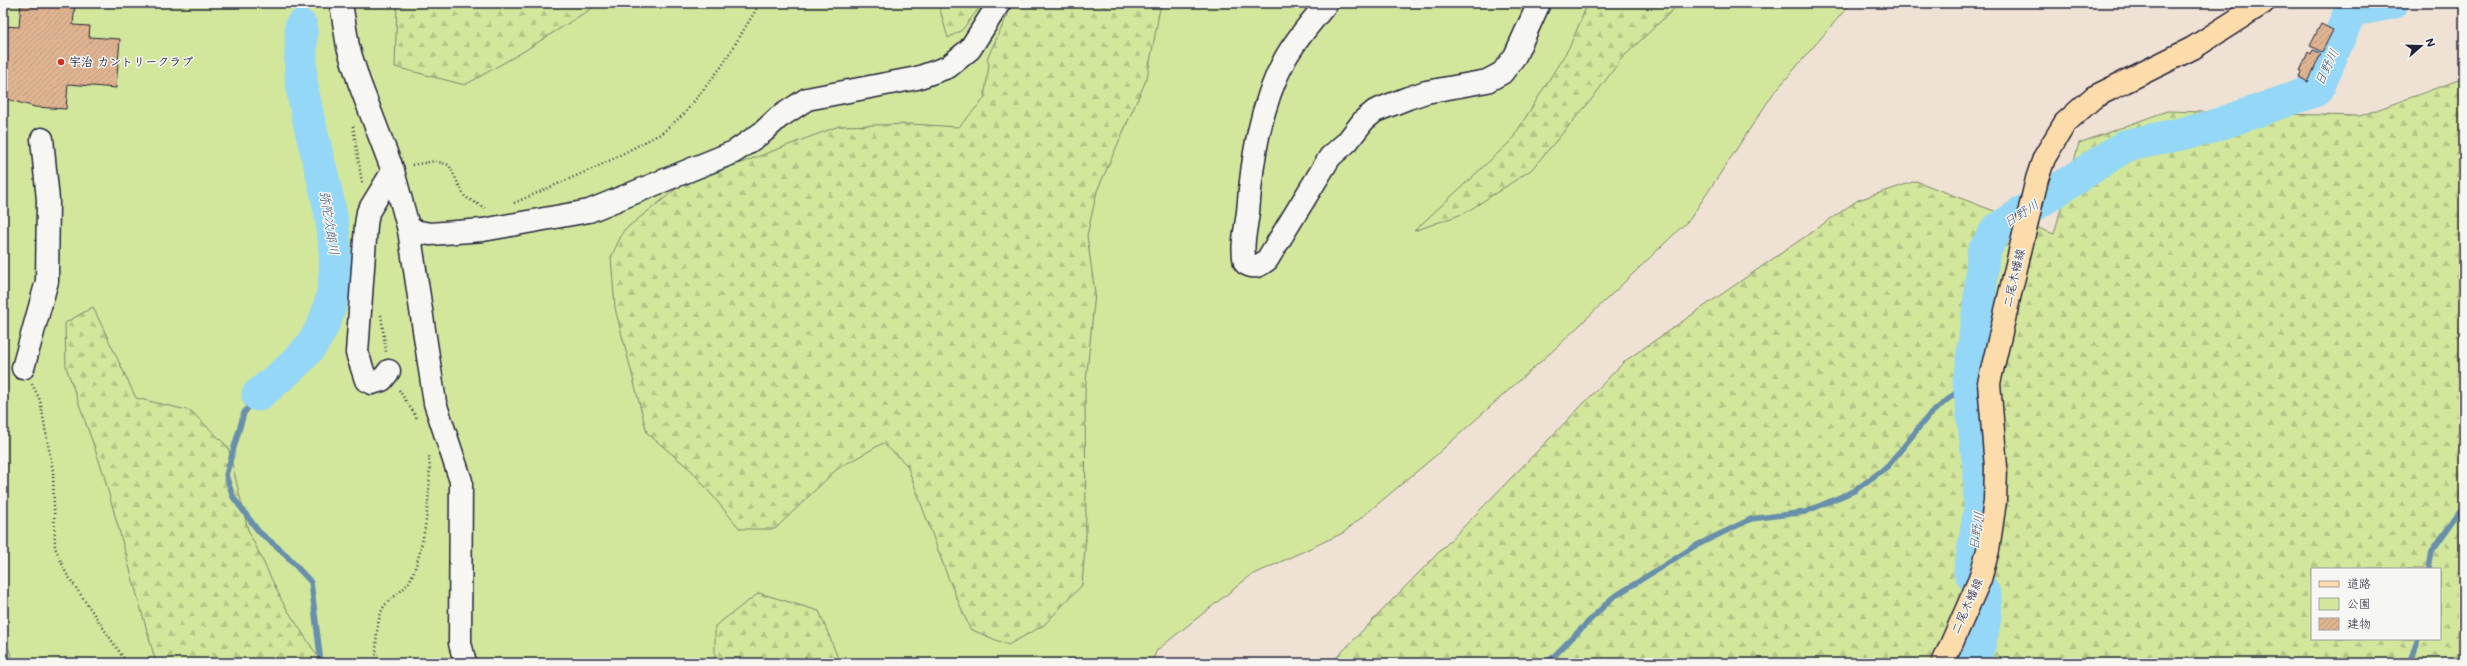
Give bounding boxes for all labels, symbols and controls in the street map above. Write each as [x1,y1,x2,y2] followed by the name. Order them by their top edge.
[2401,26,2441,66] north arrow
[2422,36,2439,49] text: N
[2310,46,2341,88] water label: 日野川
[69,53,193,69] place label: 宇治 カントリークラブ
[56,57,66,67] marker: 宇治 カントリークラブ
[317,189,344,256] water label: 弥陀次郎川
[2000,195,2042,230] water label: 日野川
[1998,247,2028,309] street label: 二尾木幡線
[1964,510,1987,551] water label: 日野川
[2311,568,2441,640] legend
[1947,575,1986,636] street label: 二尾木幡線
[2347,575,2371,591] text: 道路
[2347,595,2371,611] text: 公園
[2347,615,2371,631] text: 建物

